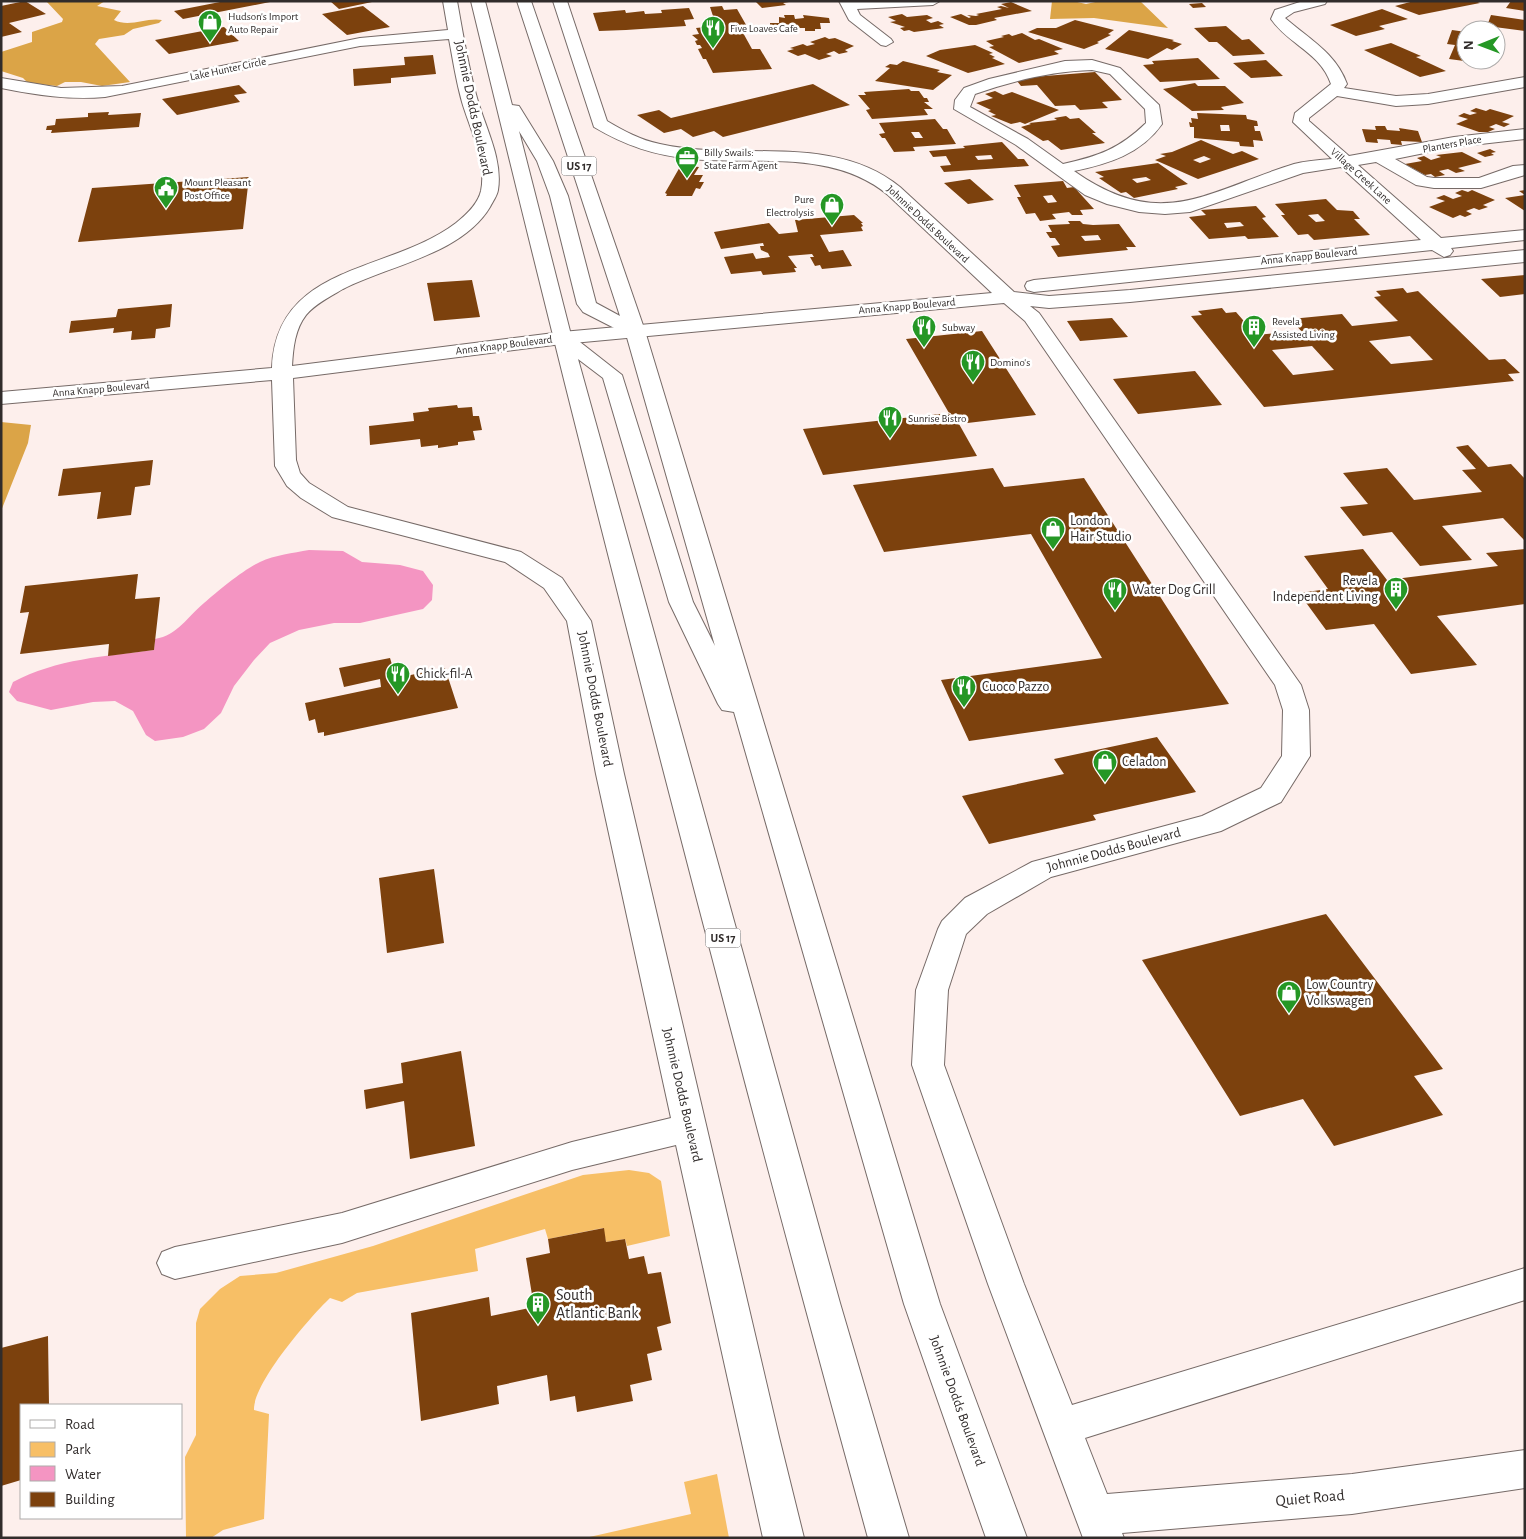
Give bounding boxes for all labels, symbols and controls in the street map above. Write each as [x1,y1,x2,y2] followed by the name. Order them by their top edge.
[197,9,223,43] shop icon: Hudson's Import Auto Repair
[228,11,299,35] place label: Hudson's Import Auto Repair
[700,15,726,49] restaurant icon: Five Loaves Cafe
[1456,20,1506,70] north arrow
[730,23,798,34] place label: Five Loaves Cafe
[452,39,494,177] street label: Johnnie Dodds Boulevard
[1462,40,1476,50] text: N
[189,56,267,82] street label: Lake Hunter Circle
[1422,133,1482,155] street label: Planters Place
[674,145,700,179] office icon: Billy Swails: State Farm Agent
[1328,146,1394,206] street label: Village Creek Lane
[704,147,778,171] place label: Billy Swails: State Farm Agent
[562,157,596,176] road number: US 17
[153,175,179,209] public building icon: Mount Pleasant Post Office
[184,177,252,201] place label: Mount Pleasant Post Office
[885,183,971,265] street label: Johnnie Dodds Boulevard
[819,192,845,226] shop icon: Pure Electrolysis
[766,194,814,218] place label: Pure Electrolysis
[1260,245,1358,267] street label: Anna Knapp Boulevard
[858,296,956,316] street label: Anna Knapp Boulevard
[911,314,937,348] restaurant icon: Subway
[1241,314,1267,348] building icon: Revela Assisted Living
[1272,316,1335,340] place label: Revela Assisted Living
[942,322,975,333] place label: Subway
[455,334,553,356] street label: Anna Knapp Boulevard
[960,349,986,383] restaurant icon: Domino's
[990,357,1030,368] place label: Domino's
[52,379,150,399] street label: Anna Knapp Boulevard
[877,405,903,439] restaurant icon: Sunrise Bistro
[908,413,967,424] place label: Sunrise Bistro
[1070,514,1132,544] place label: London Hair Studio
[1040,516,1066,550] shop icon: London Hair Studio
[1272,574,1379,604] place label: Revela Independent Living
[1383,576,1409,610] building icon: Revela Independent Living
[1102,577,1128,611] restaurant icon: Water Dog Grill
[1132,583,1216,597] place label: Water Dog Grill
[575,630,615,768] street label: Johnnie Dodds Boulevard
[385,661,411,695] restaurant icon: Chick-fil-A
[416,667,473,681] place label: Chick-fil-A
[951,674,977,708] restaurant icon: Cuoco Pazzo
[982,680,1049,694] place label: Cuoco Pazzo
[1092,749,1118,783] shop icon: Celadon
[1122,755,1167,769] place label: Celadon
[1046,825,1182,875] street label: Johnnie Dodds Boulevard
[706,928,740,948] road number: US 17
[1306,978,1373,1008] place label: Low Country Volkswagen
[1276,980,1302,1014] shop icon: Low Country Volkswagen
[660,1026,704,1164] street label: Johnnie Dodds Boulevard
[556,1287,639,1321] place label: South Atlantic Bank
[525,1291,551,1325] building icon: South Atlantic Bank
[927,1334,987,1468] street label: Johnnie Dodds Boulevard
[20,1404,182,1519] legend
[65,1417,95,1432] text: Road
[65,1442,91,1457] text: Park
[65,1467,101,1482] text: Water
[1275,1487,1345,1510] street label: Quiet Road
[65,1492,115,1507] text: Building

